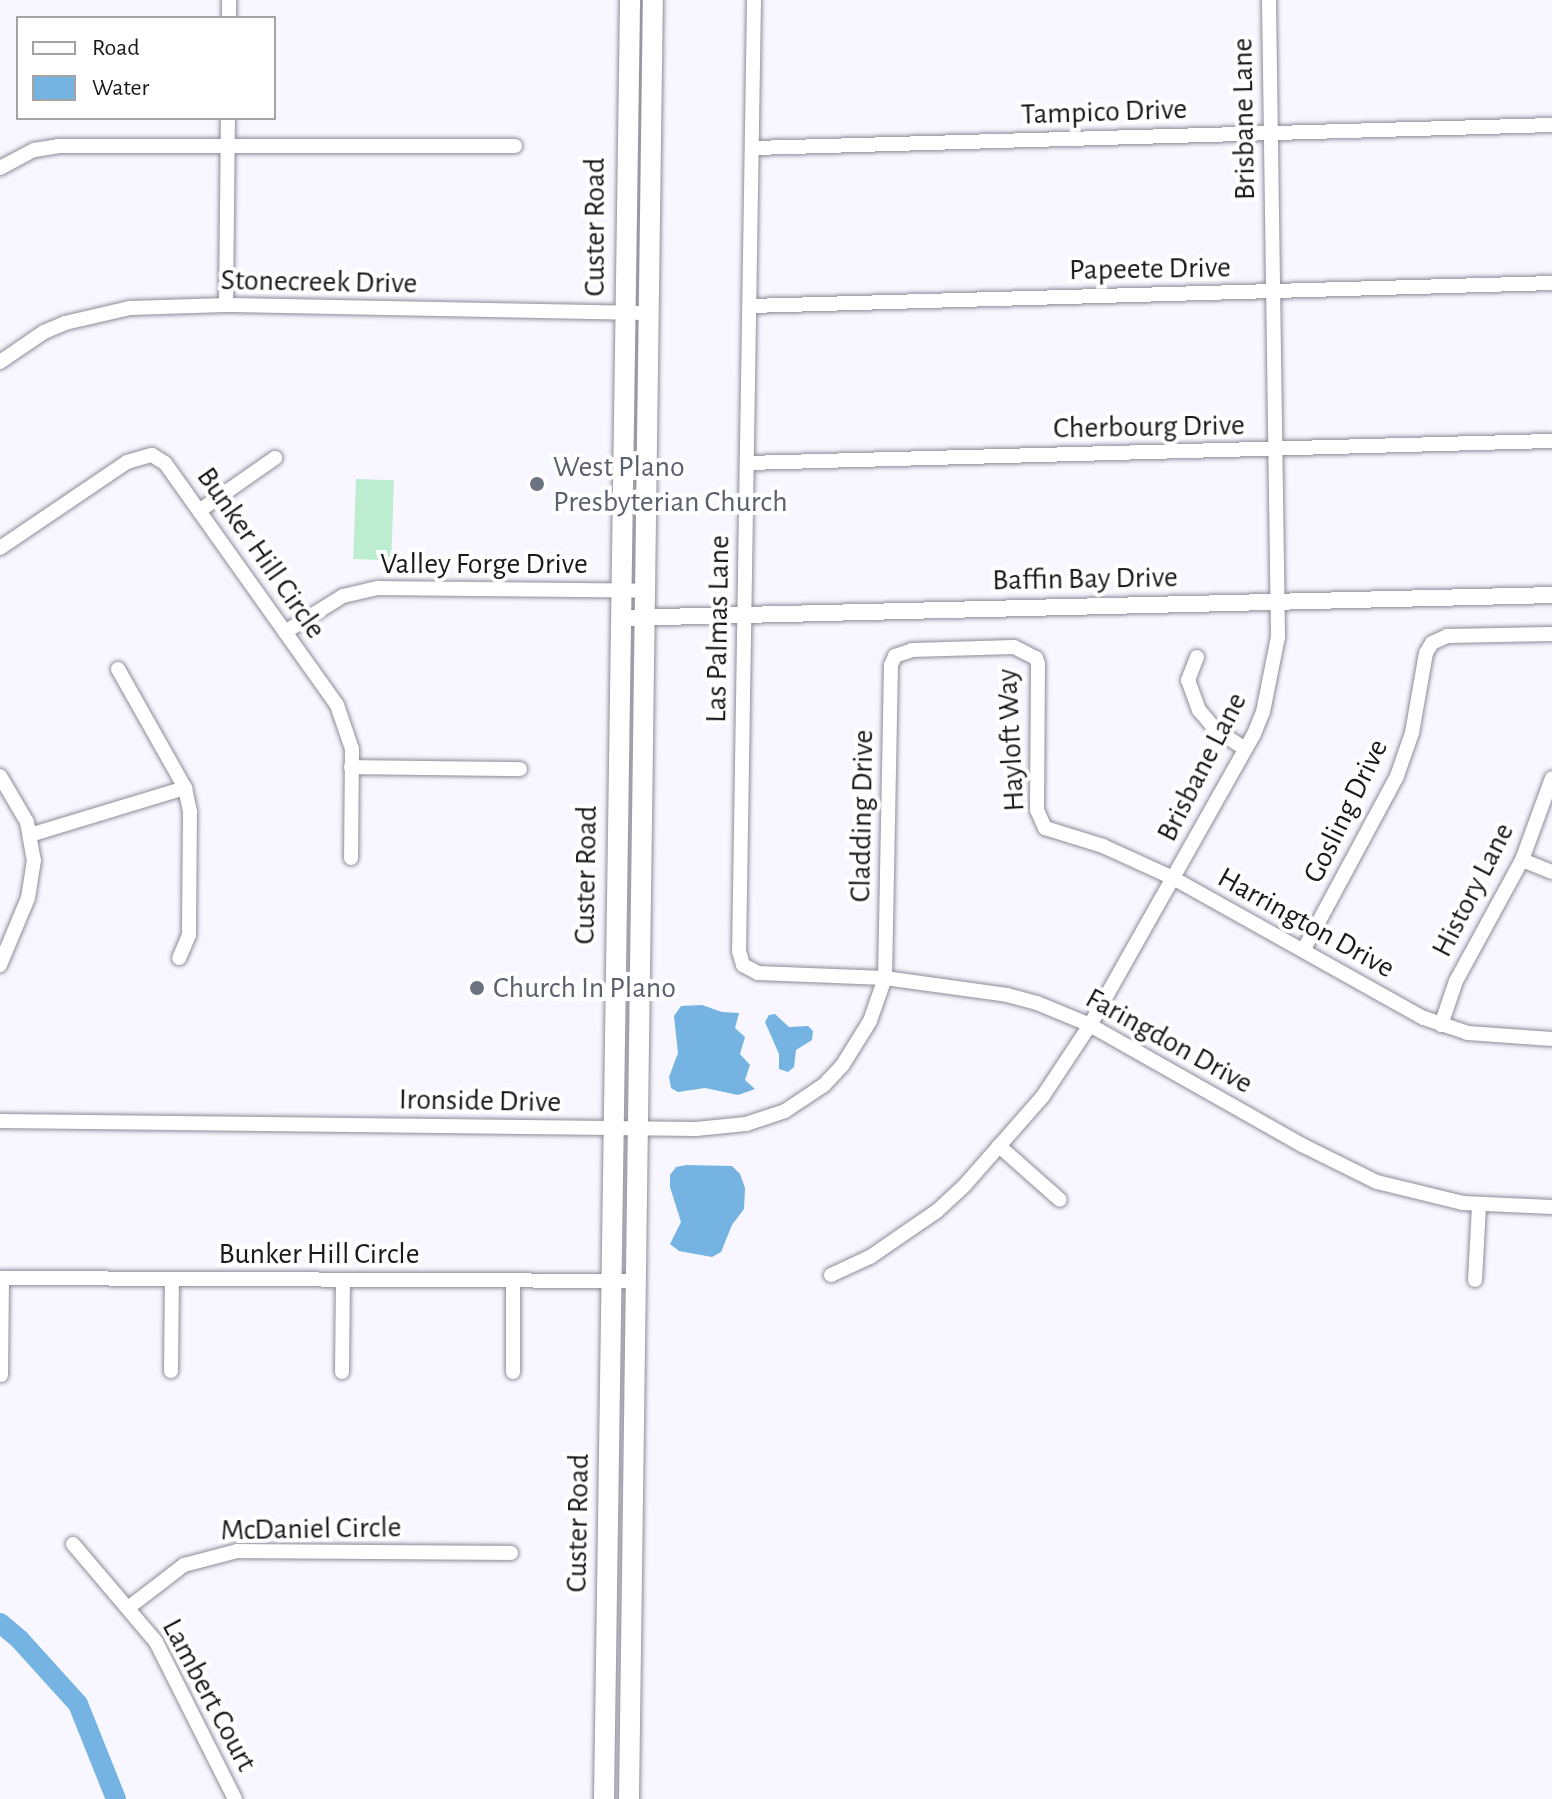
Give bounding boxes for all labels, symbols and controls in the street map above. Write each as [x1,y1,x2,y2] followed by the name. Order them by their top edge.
[16,16,276,120] legend
[92,36,140,60] text: Road
[1225,37,1263,201] street label: Brisbane Lane
[92,76,149,100] text: Water
[1020,91,1188,133] street label: Tampico Drive
[577,158,613,296] street label: Custer Road
[1069,250,1231,288] street label: Papeete Drive
[220,262,418,302] street label: Stonecreek Drive
[1053,407,1245,447] street label: Cherbourg Drive
[553,449,788,520] place label: West Plano Presbyterian Church
[189,460,333,646] street label: Bunker Hill Circle
[528,475,546,493] marker: West Plano Presbyterian Church
[698,535,738,723] street label: Las Palmas Lane
[380,546,588,582] street label: Valley Forge Drive
[992,559,1178,599] street label: Baffin Bay Drive
[989,668,1033,812] street label: Hayloft Way
[1149,686,1255,848] street label: Brisbane Lane
[842,729,882,903] street label: Cladding Drive
[1296,733,1396,889] street label: Gosling Drive
[567,805,605,945] street label: Custer Road
[1424,817,1522,963] street label: History Lane
[1211,860,1401,986] street label: Harrington Drive
[493,970,676,1006] place label: Church In Plano
[468,979,486,997] marker: Church In Plano
[1079,980,1259,1102] street label: Faringdon Drive
[399,1082,561,1120] street label: Ironside Drive
[218,1236,420,1272] street label: Bunker Hill Circle
[559,1453,597,1593] street label: Custer Road
[220,1509,402,1549] street label: McDaniel Circle
[154,1613,264,1777] street label: Lambert Court

